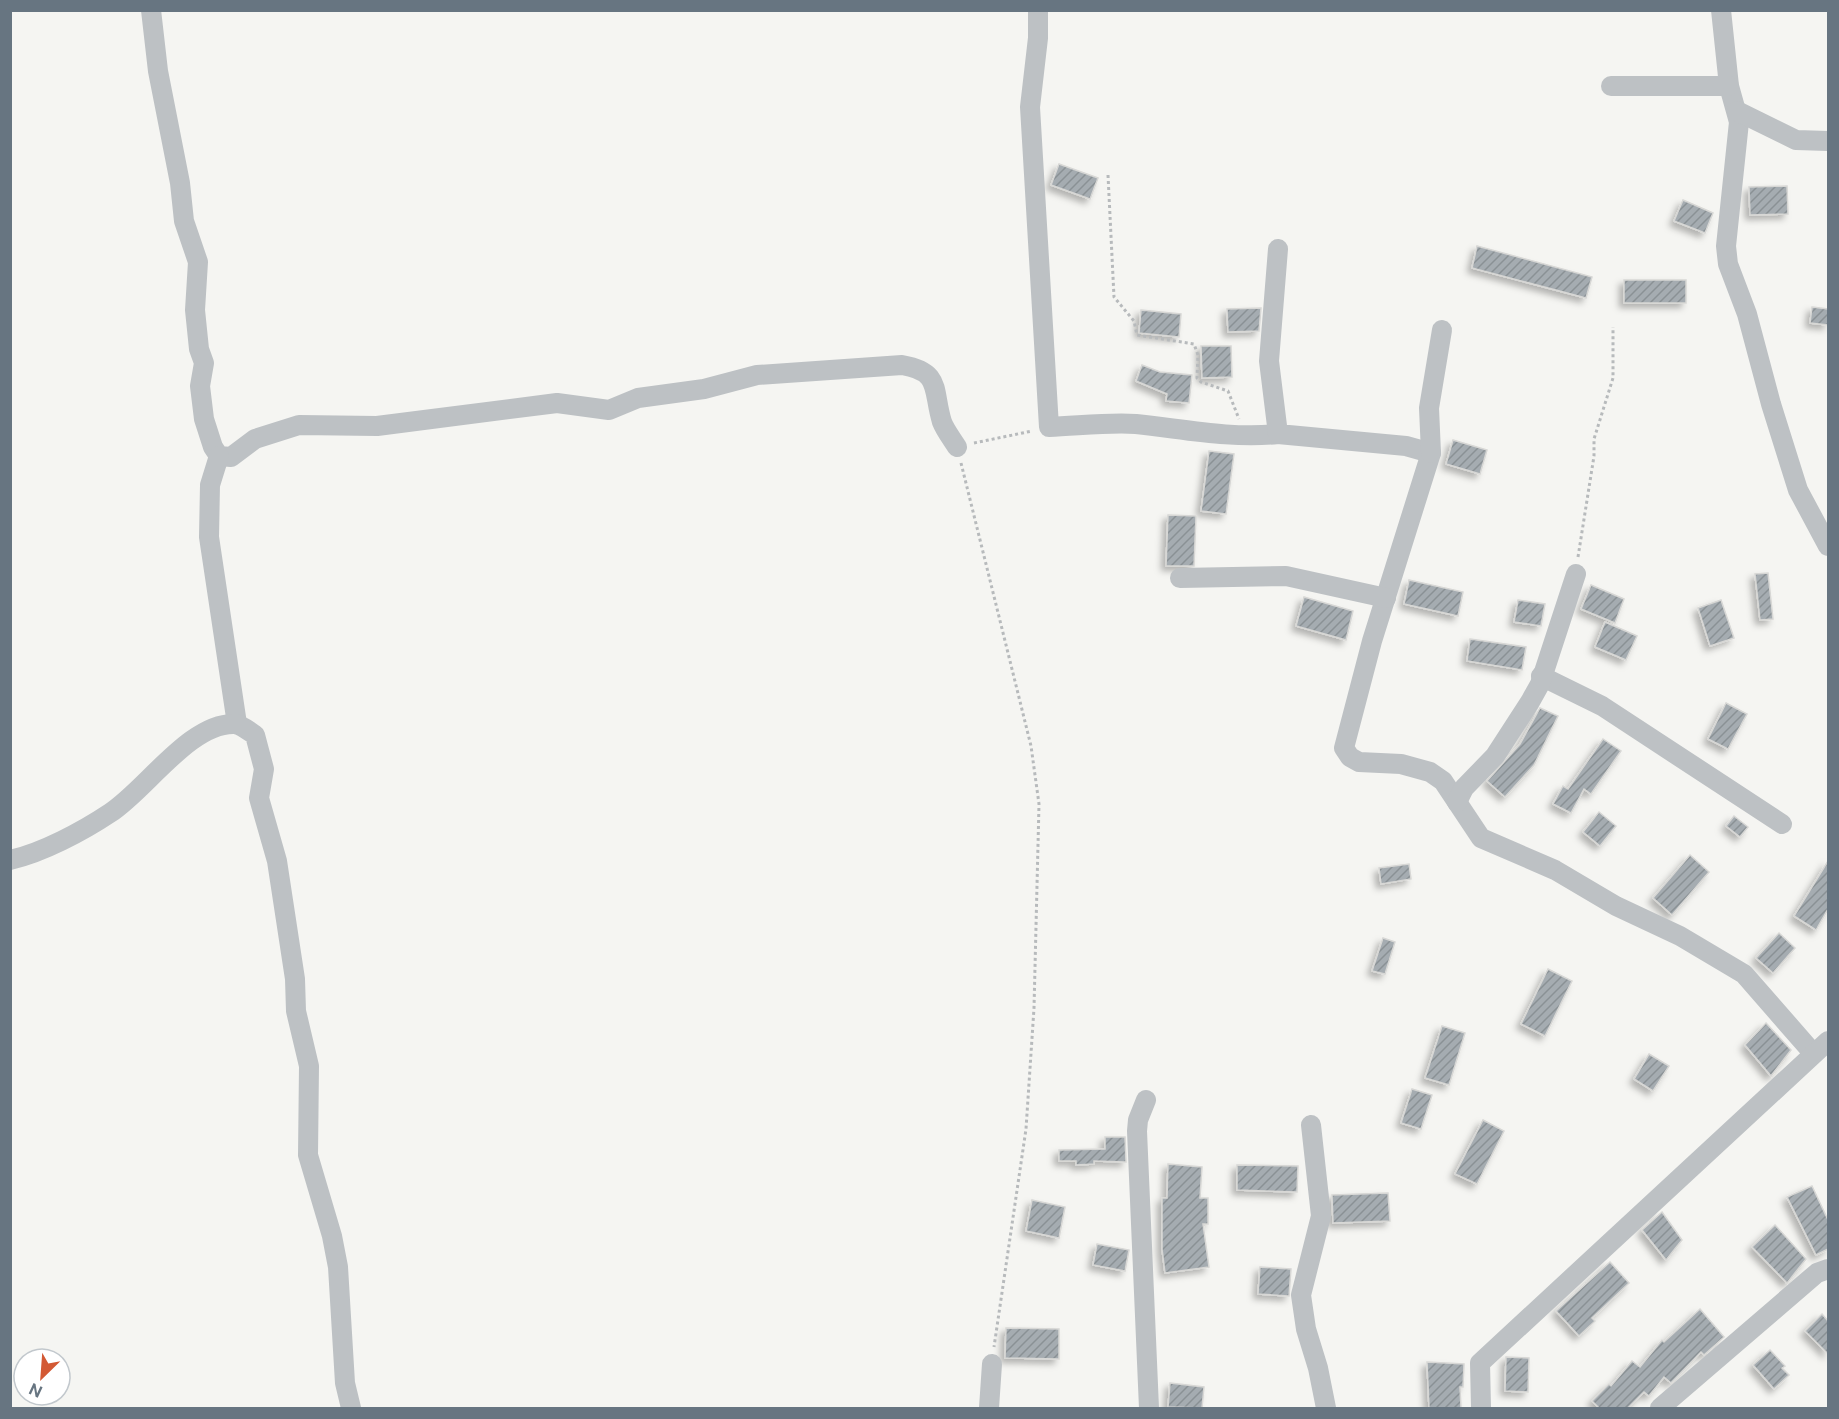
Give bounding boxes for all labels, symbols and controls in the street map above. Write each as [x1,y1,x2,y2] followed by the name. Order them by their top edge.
[12,1347,72,1407] north arrow
[26,1379,46,1401] text: N

